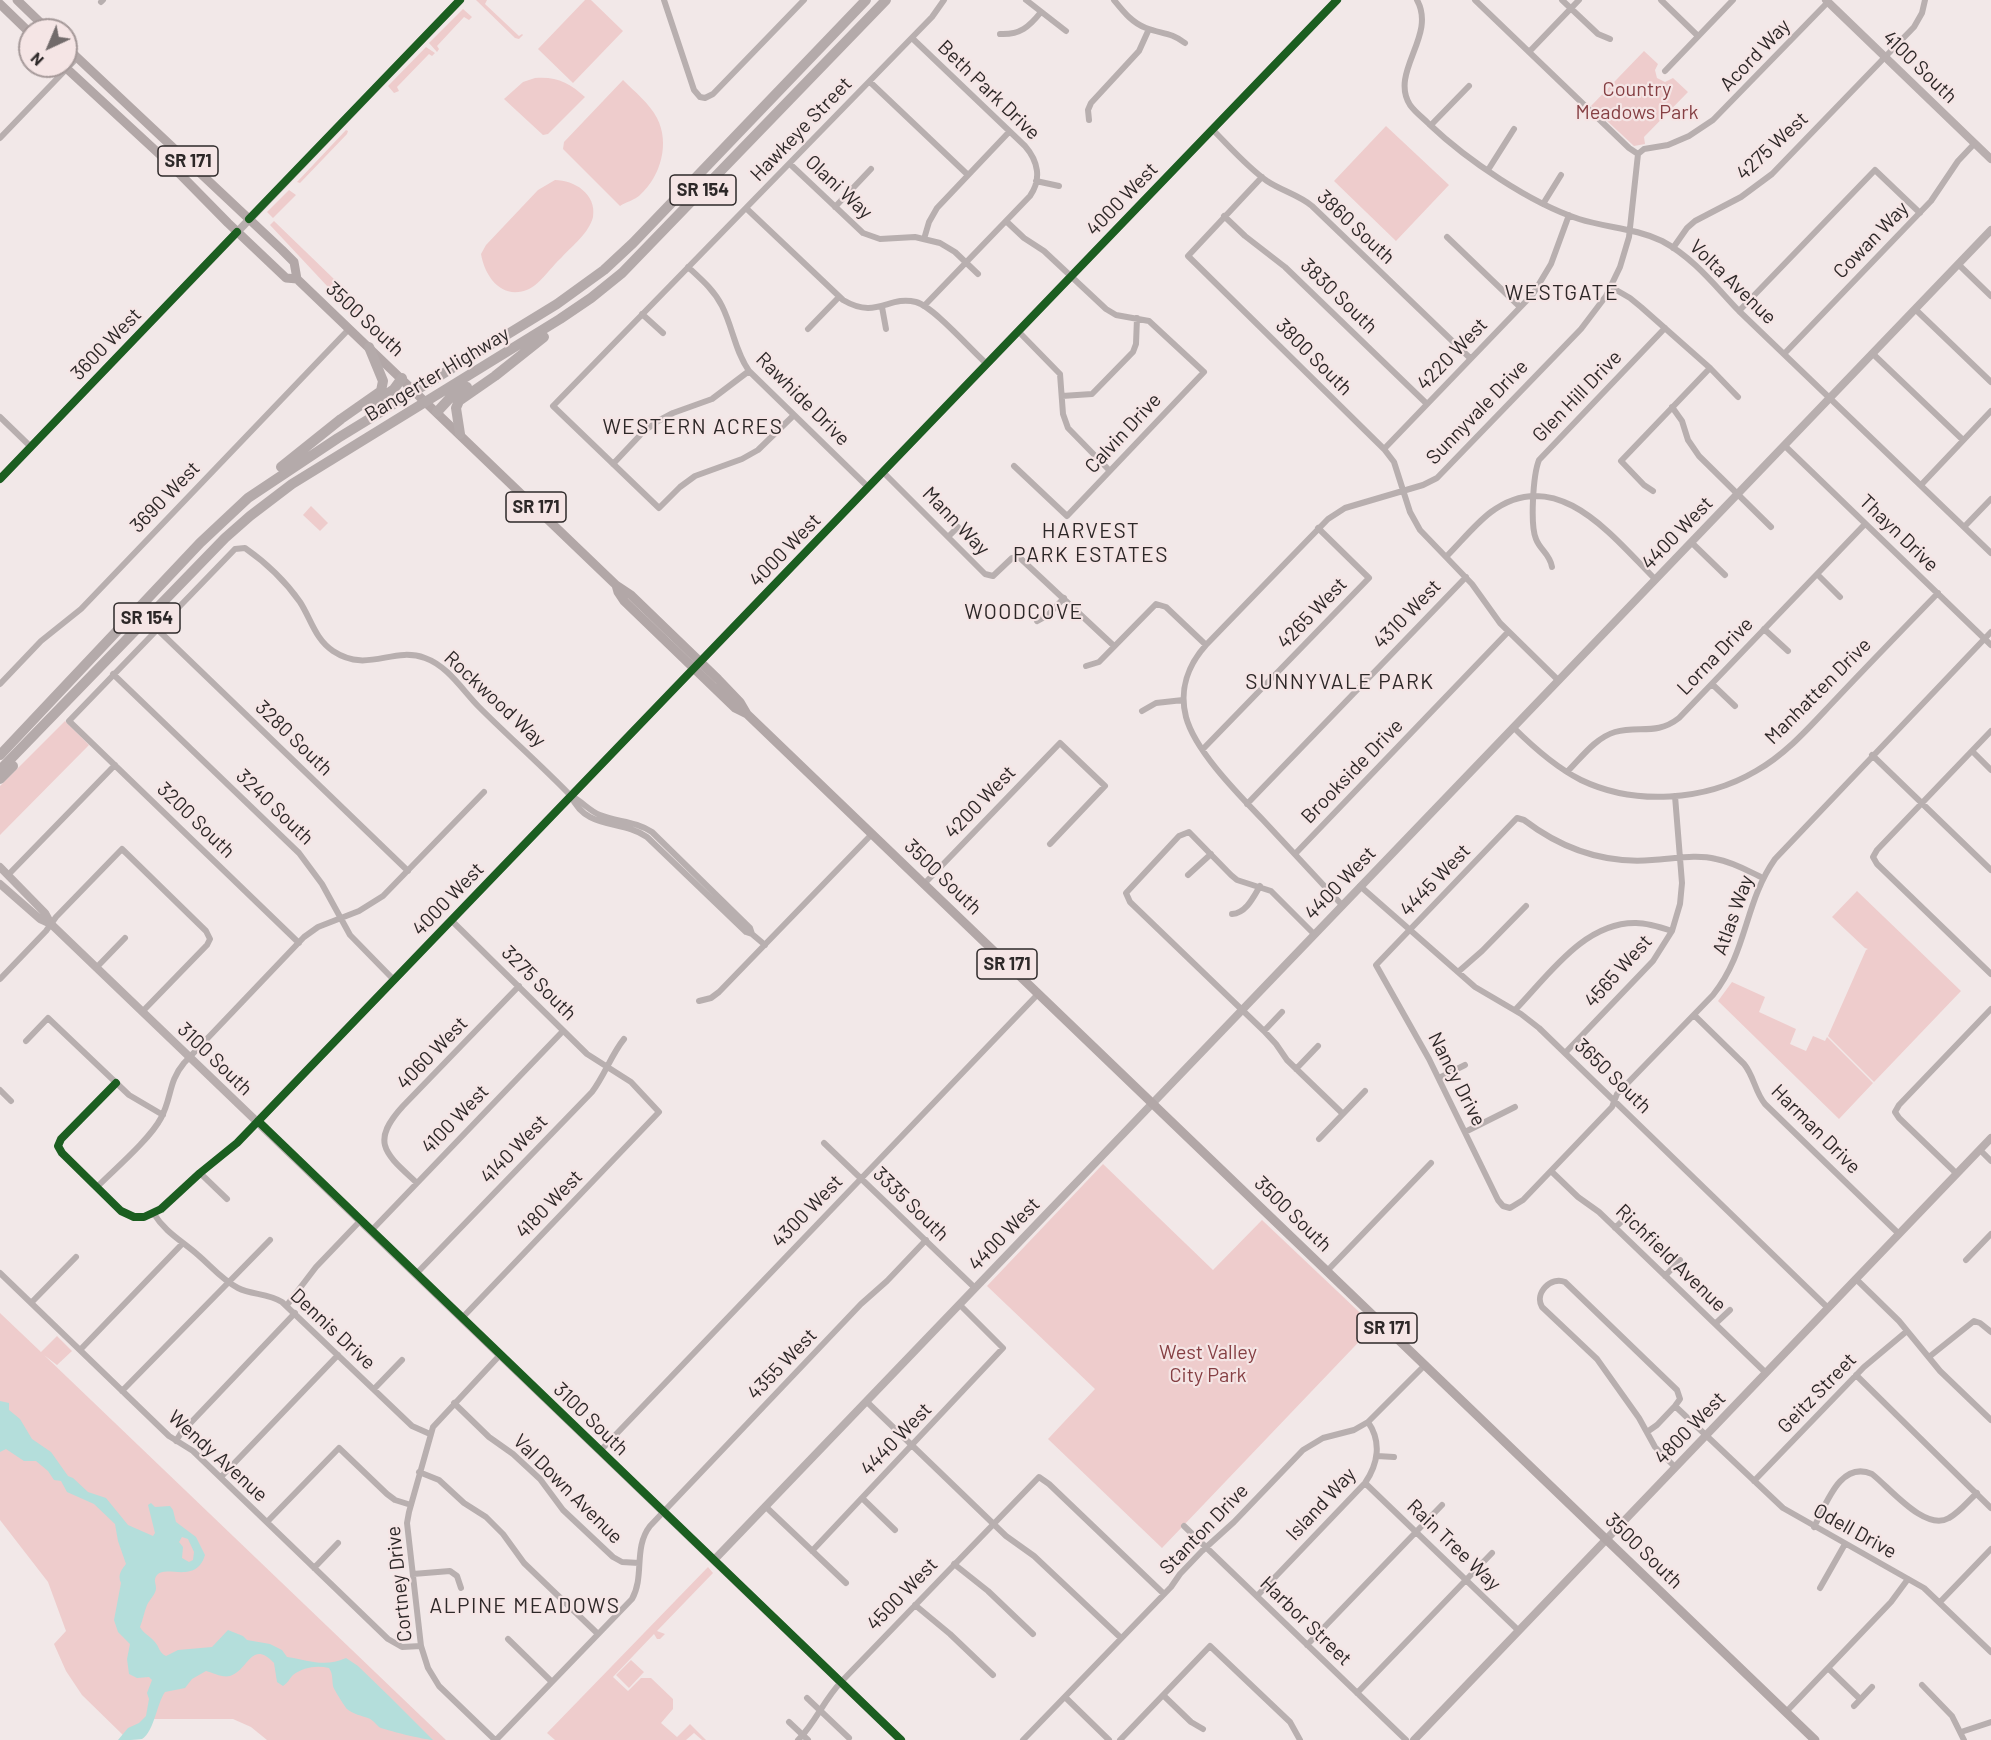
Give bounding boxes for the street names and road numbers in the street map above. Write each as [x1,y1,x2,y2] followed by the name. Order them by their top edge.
[1715,14,1795,96] street label: Acord Way
[1878,26,1962,108] street label: 4100 South
[933,35,1045,145] street label: Beth Park Drive
[745,72,857,186] street label: Hawkeye Street
[1731,107,1813,185] street label: 4275 West
[158,146,218,176] road number: SR 171
[800,150,878,224] street label: Olani Way
[1081,157,1163,241] street label: 4000 West
[670,175,736,205] road number: SR 154
[1312,185,1400,269] street label: 3860 South
[1828,197,1914,283] street label: Cowan Way
[1685,235,1781,329] street label: Volta Avenue
[1296,253,1382,339] street label: 3830 South
[321,277,409,361] street label: 3500 South
[66,303,146,385] street label: 3600 West
[1412,313,1492,395] street label: 4220 West
[1271,314,1357,400] street label: 3800 South
[360,321,514,427] street label: Bangerter Highway
[1527,345,1627,447] street label: Glen Hill Drive
[751,347,855,451] street label: Rawhide Drive
[1421,355,1533,469] street label: Sunnyvale Drive
[1080,388,1166,478] street label: Calvin Drive
[125,456,205,538] street label: 3690 West
[917,482,995,560] street label: Mann Way
[1854,489,1944,577] street label: Thayn Drive
[1636,491,1718,575] street label: 4400 West
[506,492,566,522] road number: SR 171
[744,508,826,592] street label: 4000 West
[1272,572,1352,654] street label: 4265 West
[1368,574,1446,654] street label: 4310 West
[114,603,180,633] road number: SR 154
[1672,612,1758,700] street label: Lorna Drive
[1760,633,1876,749] street label: Manhatten Drive
[439,646,551,752] street label: Rockwood Way
[250,695,338,781] street label: 3280 South
[1296,714,1408,828] street label: Brookside Drive
[939,760,1021,844] street label: 4200 West
[231,764,319,850] street label: 3240 South
[152,777,240,863] street label: 3200 South
[899,834,987,920] street label: 3500 South
[1395,839,1475,921] street label: 4445 West
[1299,841,1381,925] street label: 4400 West
[407,857,489,941] street label: 4000 West
[1707,872,1759,958] street label: Atlas Way
[1579,930,1657,1012] street label: 4565 West
[497,941,581,1025] street label: 3275 South
[977,949,1037,979] road number: SR 171
[391,1012,473,1094] street label: 4060 West
[172,1017,258,1101] street label: 3100 South
[1423,1028,1491,1130] street label: Nancy Drive
[1570,1033,1656,1119] street label: 3650 South
[416,1079,494,1159] street label: 4100 West
[1766,1079,1866,1179] street label: Harman Drive
[475,1110,553,1188] street label: 4140 West
[868,1162,954,1246] street label: 3335 South
[511,1165,587,1243] street label: 4180 West
[766,1170,848,1252] street label: 4300 West
[1249,1171,1337,1257] street label: 3500 South
[963,1192,1045,1276] street label: 4400 West
[1611,1199,1731,1317] street label: Richfield Avenue
[285,1283,381,1375] street label: Dennis Drive
[1357,1313,1417,1343] road number: SR 171
[742,1323,822,1405] street label: 4355 West
[1773,1348,1861,1438] street label: Geitz Street
[548,1377,634,1461] street label: 3100 South
[1649,1387,1731,1469] street label: 4800 West
[855,1397,937,1481] street label: 4440 West
[163,1405,273,1507] street label: Wendy Avenue
[508,1429,628,1549] street label: Val Down Avenue
[1281,1463,1361,1545] street label: Island Way
[1155,1479,1253,1579] street label: Stanton Drive
[1402,1494,1506,1596] street label: Rain Tree Way
[1809,1498,1901,1564] street label: Odell Drive
[1600,1508,1688,1594] street label: 3500 South
[381,1525,417,1643] street label: Cortney Drive
[861,1553,943,1635] street label: 4500 West
[1255,1571,1357,1671] street label: Harbor Street

